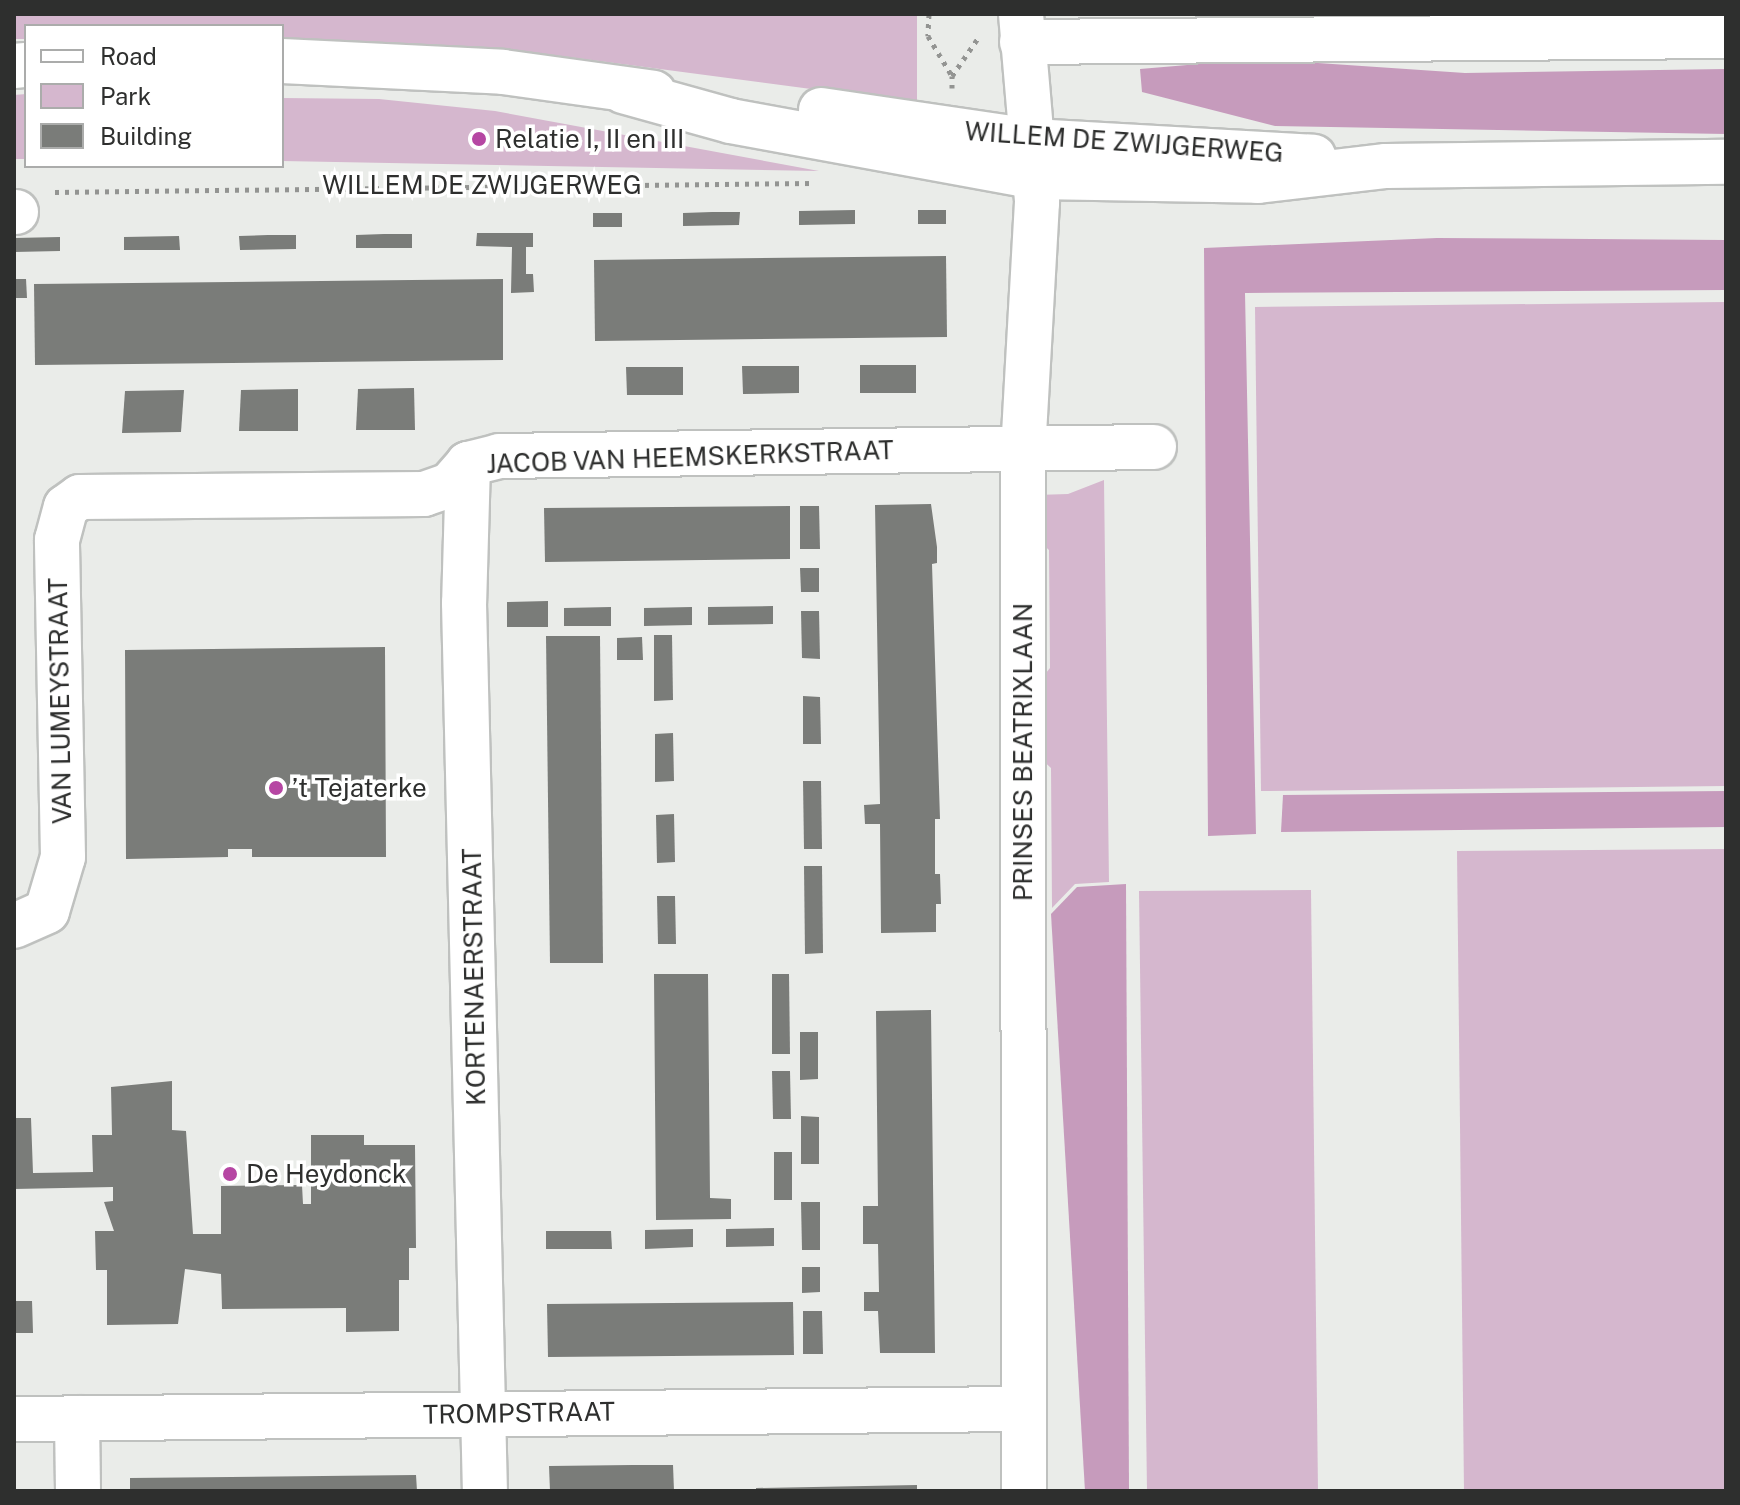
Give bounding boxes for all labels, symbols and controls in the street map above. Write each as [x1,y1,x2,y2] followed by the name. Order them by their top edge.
[24,24,284,168] legend
[100,42,157,70] text: Road
[100,82,151,110] text: Park
[964,115,1284,169] street label: WILLEM DE ZWIJGERWEG
[100,122,192,150] text: Building
[495,123,685,155] place label: Relatie I, II en III
[470,130,488,148] marker: Relatie I, II en III
[322,169,642,201] street label: WILLEM DE ZWIJGERWEG
[485,434,895,480] street label: JACOB VAN HEEMSKERKSTRAAT
[42,578,78,824] street label: VAN LUMEYSTRAAT
[1007,603,1039,901] street label: PRINSES BEATRIXLAAN
[292,772,427,804] place label: ’t Tejaterke
[267,779,285,797] marker: ’t Tejaterke
[456,848,492,1106] street label: KORTENAERSTRAAT
[246,1158,407,1190] place label: De Heydonck
[221,1165,239,1183] marker: De Heydonck
[423,1396,615,1430] street label: TROMPSTRAAT

